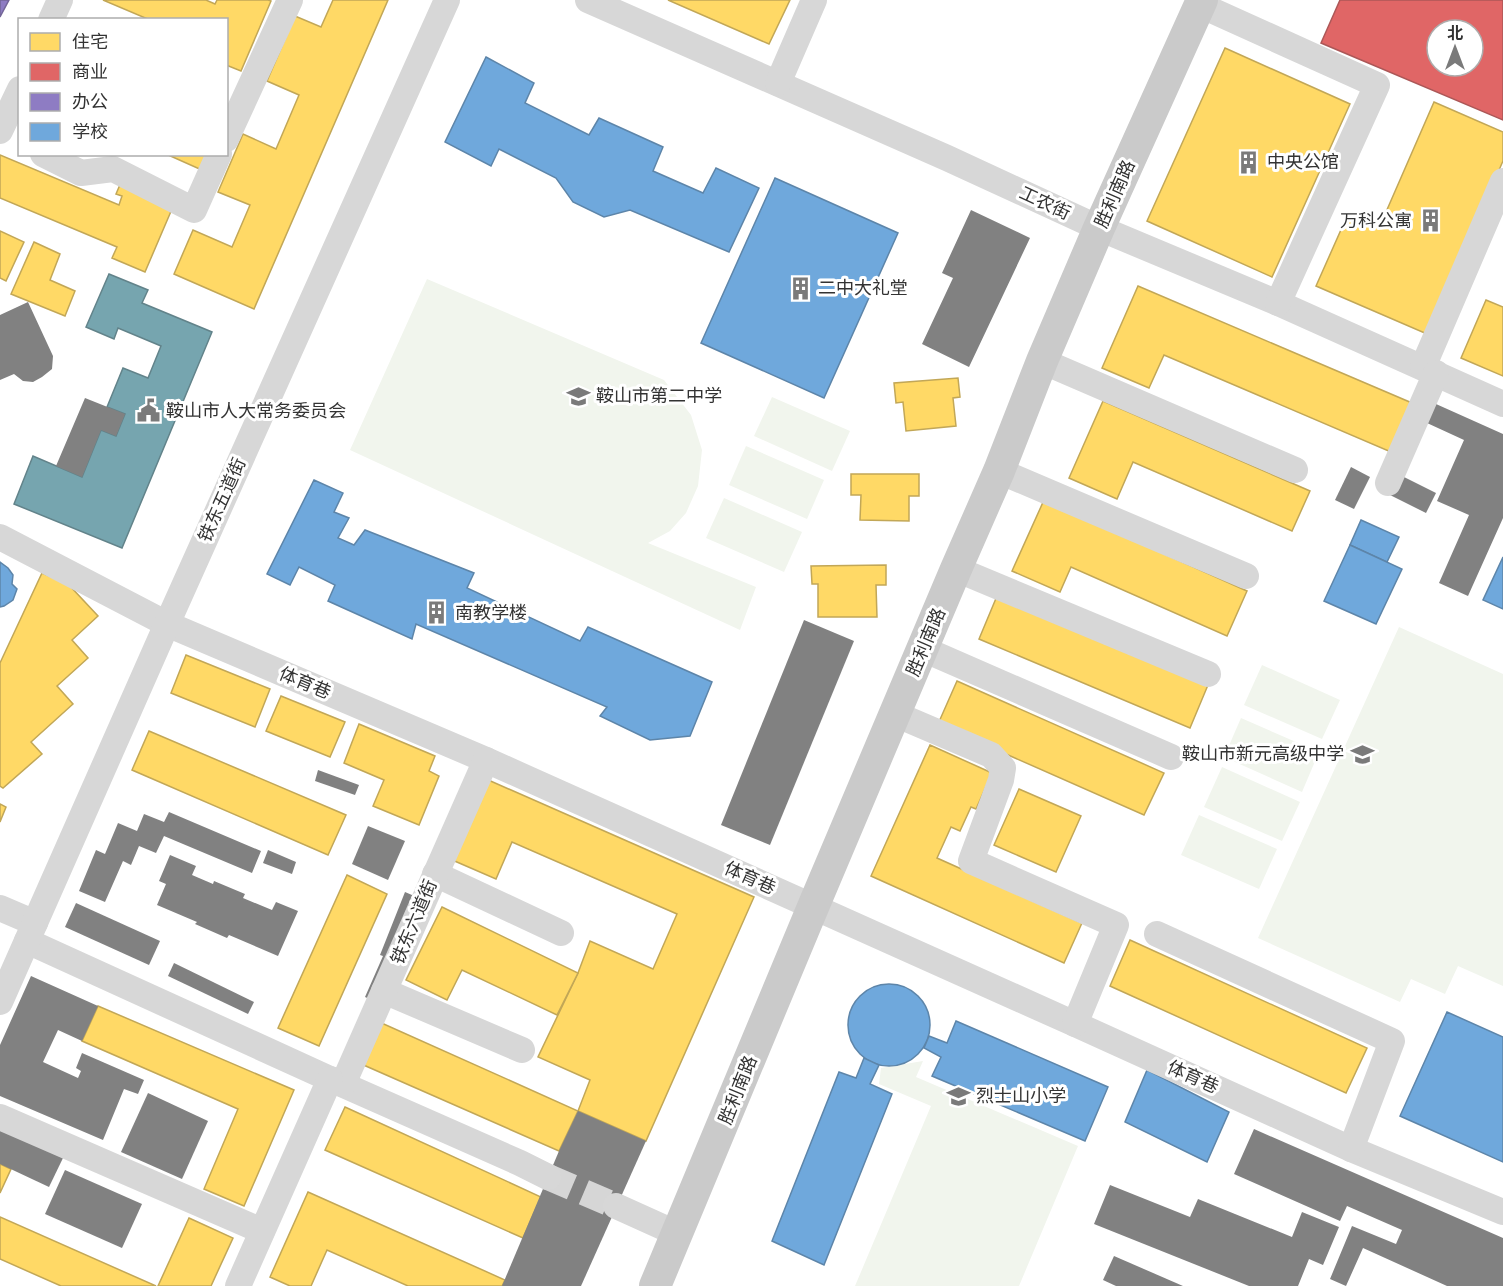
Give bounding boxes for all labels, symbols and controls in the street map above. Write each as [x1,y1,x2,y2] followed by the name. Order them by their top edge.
[18,18,228,156] legend
[1425,18,1485,78] north arrow
[1447,25,1463,42] text: 北
[72,32,108,52] text: 住宅
[72,62,108,82] text: 商业
[72,92,108,112] text: 办公
[72,122,108,142] text: 学校
[1236,149,1262,175] building icon: 中央公馆
[1267,152,1339,172] place label: 中央公馆
[1091,157,1139,231] street label: 胜利南路
[1016,183,1074,223] street label: 工农街
[1417,208,1443,234] building icon: 万科公寓
[1340,211,1412,231] place label: 万科公寓
[787,275,813,301] building icon: 二中大礼堂
[818,278,908,298] place label: 二中大礼堂
[565,383,591,409] school or university icon: 鞍山市第二中学
[596,386,722,406] place label: 鞍山市第二中学
[135,398,161,424] public building icon: 鞍山市人大常务委员会
[166,401,346,421] place label: 鞍山市人大常务委员会
[195,455,249,545] street label: 铁东五道街
[424,600,450,626] building icon: 南教学楼
[455,603,527,623] place label: 南教学楼
[903,605,949,679] street label: 胜利南路
[276,663,334,703] street label: 体育巷
[1349,741,1375,767] school or university icon: 鞍山市新元高级中学
[1182,744,1344,764] place label: 鞍山市新元高级中学
[721,858,779,898] street label: 体育巷
[387,877,441,967] street label: 铁东六道街
[715,1053,761,1127] street label: 胜利南路
[1164,1057,1222,1097] street label: 体育巷
[945,1083,971,1109] school or university icon: 烈士山小学
[976,1086,1066,1106] place label: 烈士山小学

